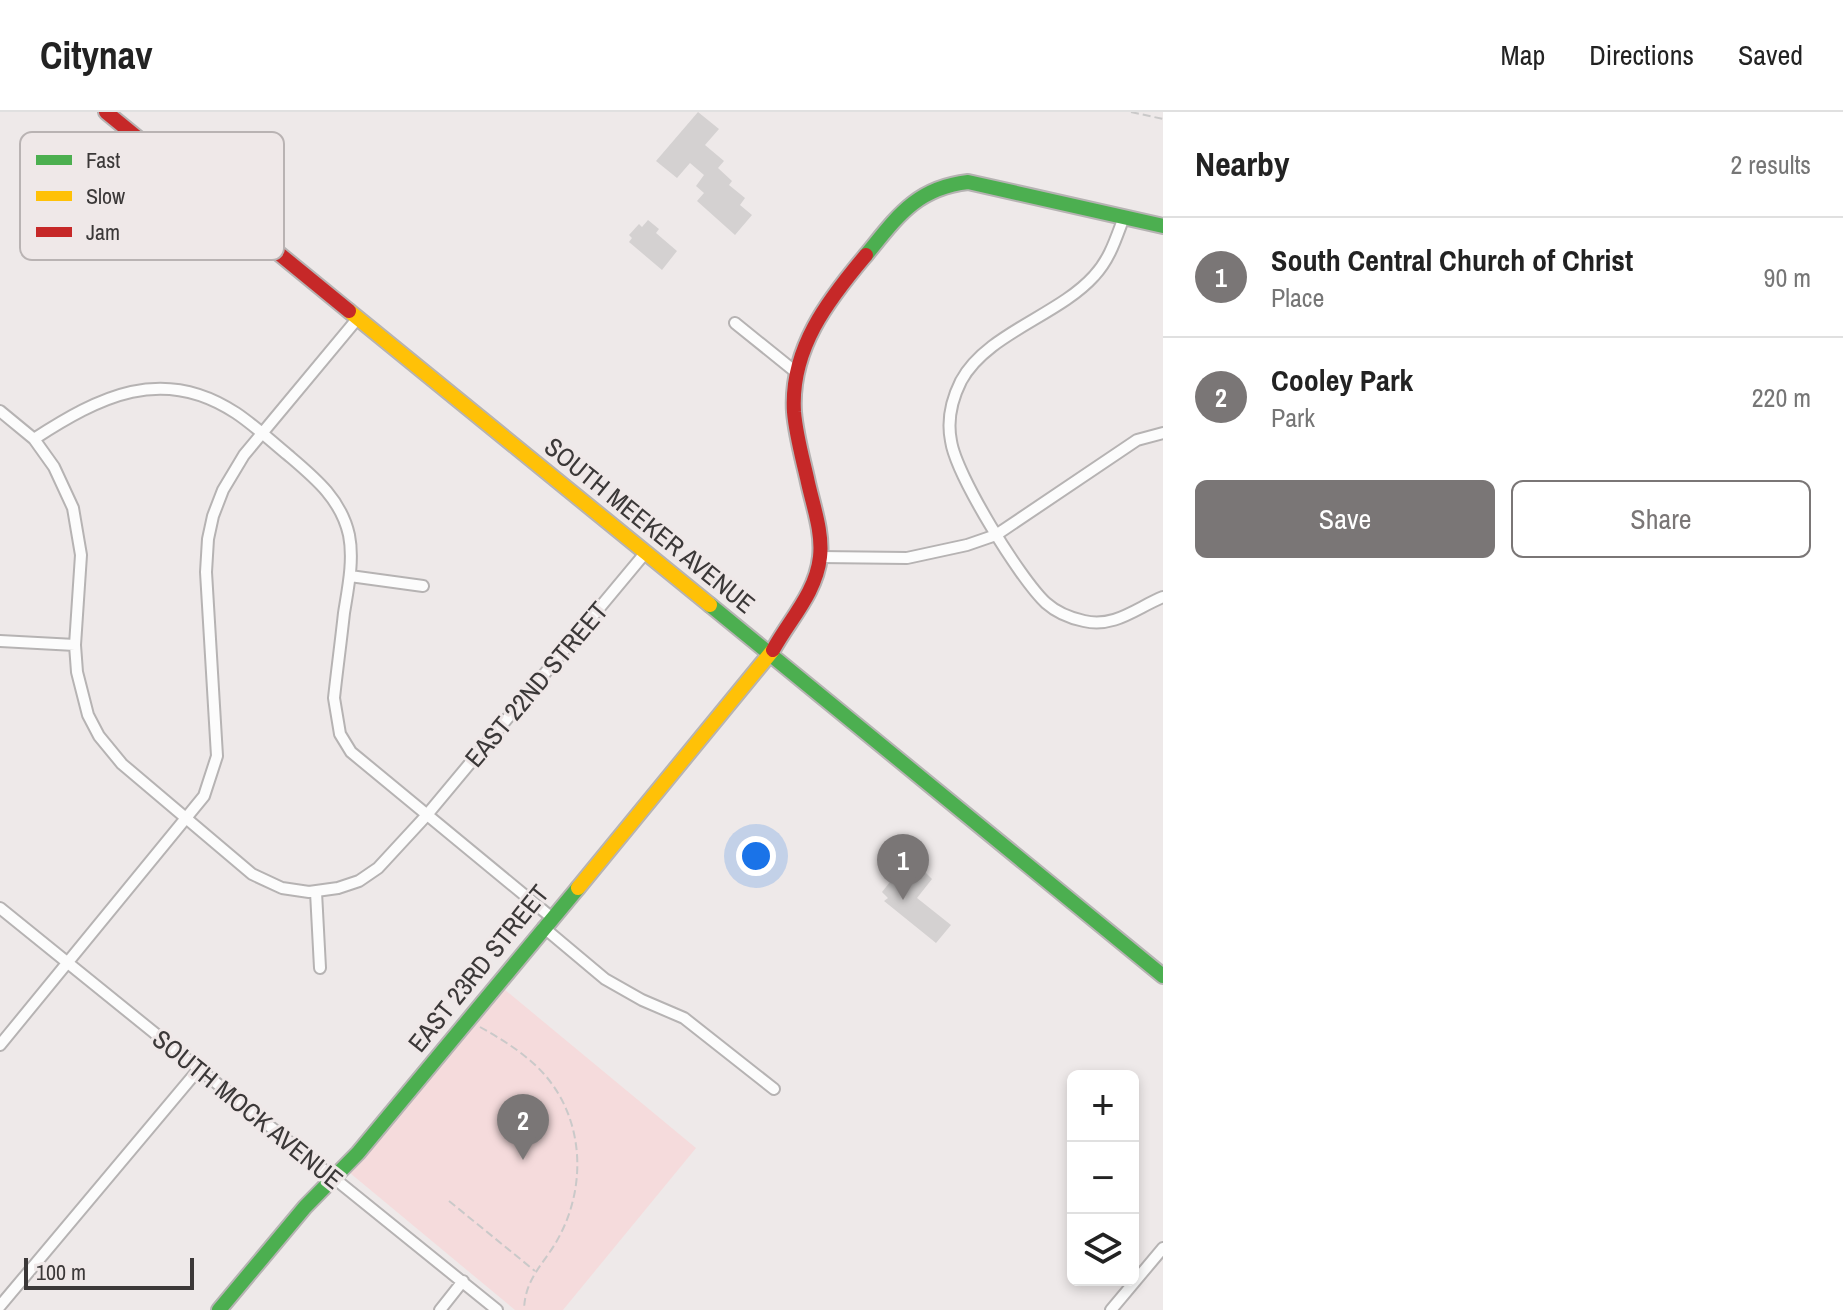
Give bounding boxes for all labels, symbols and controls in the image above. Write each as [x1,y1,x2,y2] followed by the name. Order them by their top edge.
[40,30,153,81] text: Citynav
[1501,36,1545,74] text: Map
[1589,36,1694,74] text: Directions
[1738,36,1803,74] text: Saved
[20,132,284,260] legend
[1195,141,1290,187] text: Nearby
[86,145,120,175] text: Fast
[1730,147,1811,182] text: 2 results
[86,181,125,211] text: Slow
[86,217,120,247] text: Jam
[1271,240,1633,280] text: South Central Church of Christ
[1215,260,1227,295] text: 1
[1764,260,1811,295] text: 90 m
[1271,280,1324,315] text: Place
[1271,360,1413,400] text: Cooley Park
[1215,380,1227,415] text: 2
[1752,380,1811,415] text: 220 m
[1271,400,1315,435] text: Park
[537,429,763,621] street label: SOUTH MEEKER AVENUE
[1195,480,1495,558] button: Save
[1511,480,1811,558] button: Share
[456,594,616,774] street label: EAST 22ND STREET
[877,834,929,900] pin: 1
[736,836,776,876] your location
[400,877,556,1059] street label: EAST 23RD STREET
[146,1021,350,1197] street label: SOUTH MOCK AVENUE
[1067,1070,1139,1286] map controls
[1067,1070,1139,1142] button: +
[497,1094,549,1160] pin: 2
[1067,1142,1139,1214] button: −
[1067,1214,1139,1286] button: layers
[24,1254,194,1290] scale bar
[36,1257,86,1287] text: 100 m

